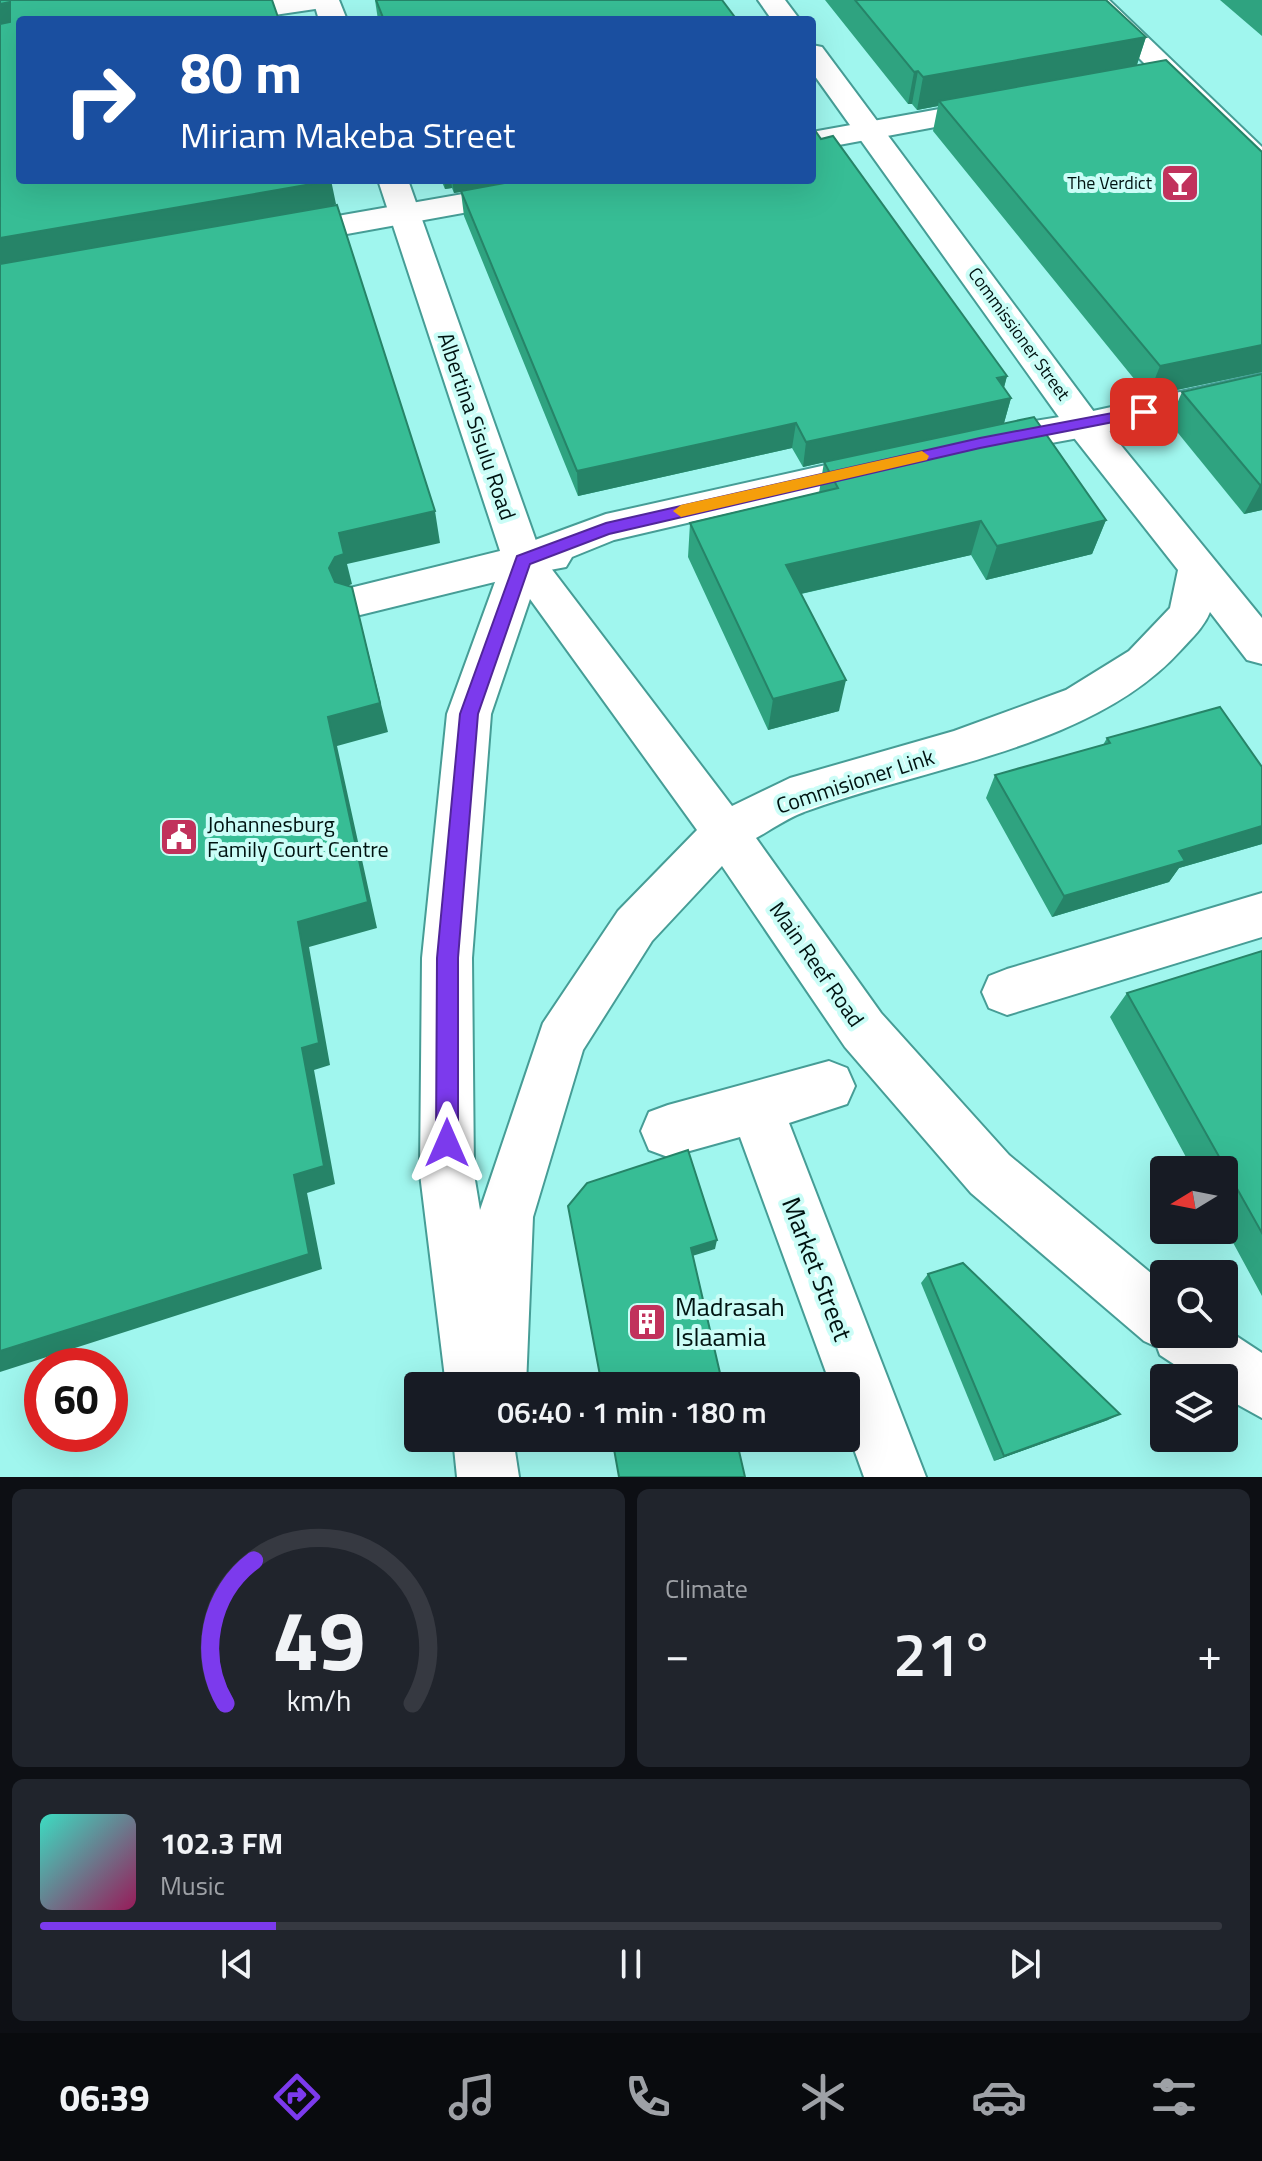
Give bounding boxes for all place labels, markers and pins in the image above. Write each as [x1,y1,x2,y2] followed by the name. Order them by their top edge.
[1159,162,1201,204] bar icon: The Verdict
[1067,169,1153,196] place label: The Verdict
[1110,378,1178,446] pin
[207,807,389,866] place label: Johannesburg Family Court Centre
[158,816,200,858] public building icon: Johannesburg Family Court Centre
[675,1287,785,1356] place label: Madrasah Islaamia
[626,1301,668,1343] building icon: Madrasah Islaamia

